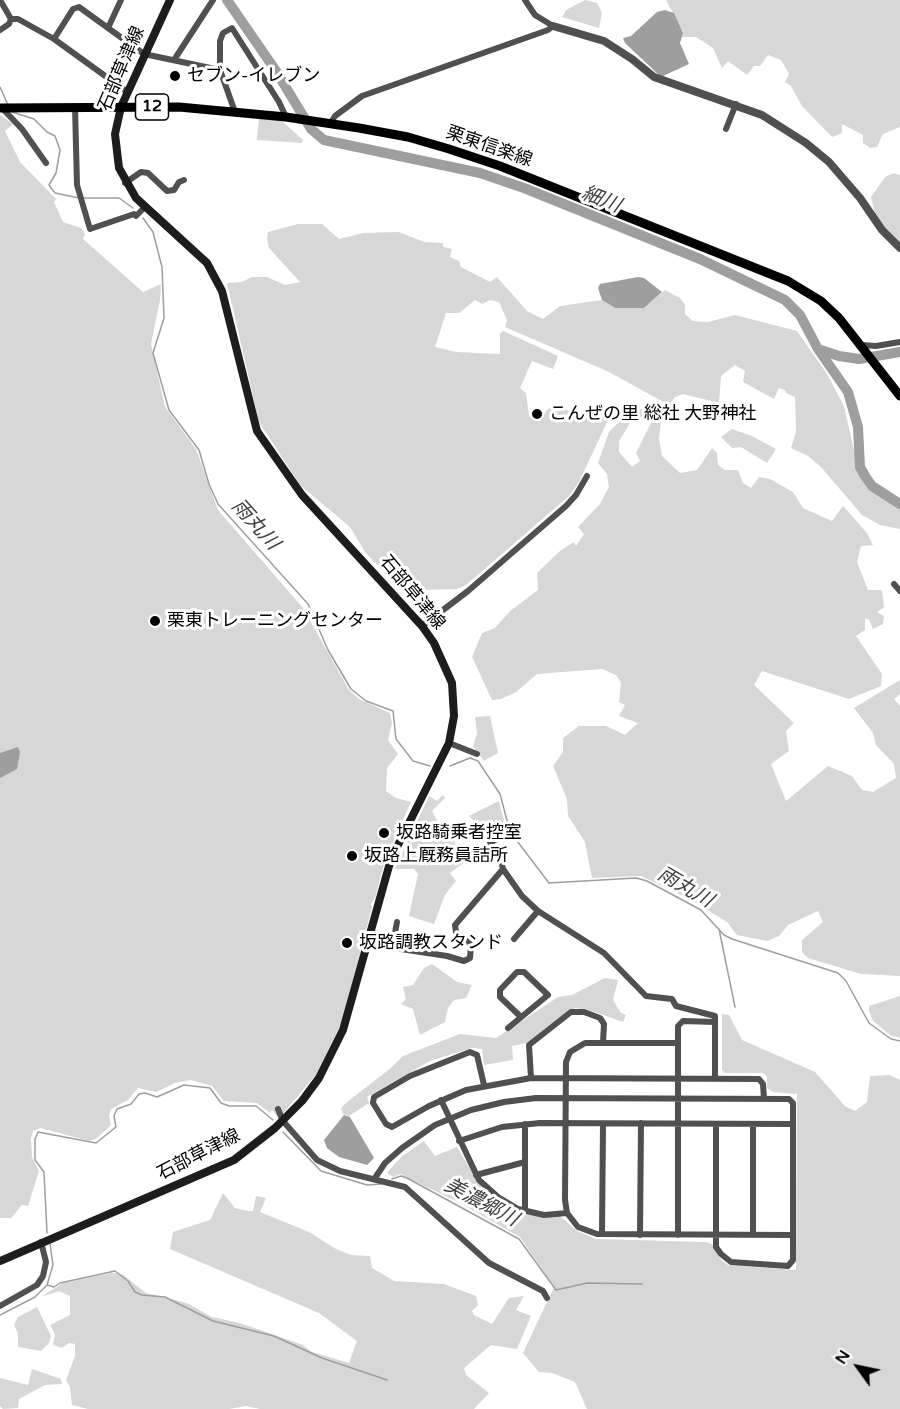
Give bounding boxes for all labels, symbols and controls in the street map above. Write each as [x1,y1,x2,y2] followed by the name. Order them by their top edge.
[94,23,150,115] street label: 石部草津線
[187,65,320,87] place label: セブン-イレブン
[168,69,182,83] marker: セブン-イレブン
[136,94,168,120] road number: 12
[443,122,535,172] street label: 栗東信楽線
[578,181,624,219] water label: 細川
[549,403,756,425] place label: こんぜの里 総社 大野神社
[530,407,544,421] marker: こんぜの里 総社 大野神社
[226,495,284,555] water label: 雨丸川
[375,552,449,634] street label: 石部草津線
[167,610,383,632] place label: 栗東トレーニングセンター
[148,614,162,628] marker: 栗東トレーニングセンター
[396,822,522,844] place label: 坂路騎乗者控室
[377,826,391,840] marker: 坂路騎乗者控室
[364,845,508,867] place label: 坂路上厩務員詰所
[345,849,359,863] marker: 坂路上厩務員詰所
[653,863,717,913] water label: 雨丸川
[359,932,503,954] place label: 坂路調教スタンド
[340,936,354,950] marker: 坂路調教スタンド
[154,1125,244,1185] street label: 石部草津線
[440,1174,522,1232] water label: 美濃郷川
[828,1337,888,1397] north arrow
[831,1346,855,1368] text: N

